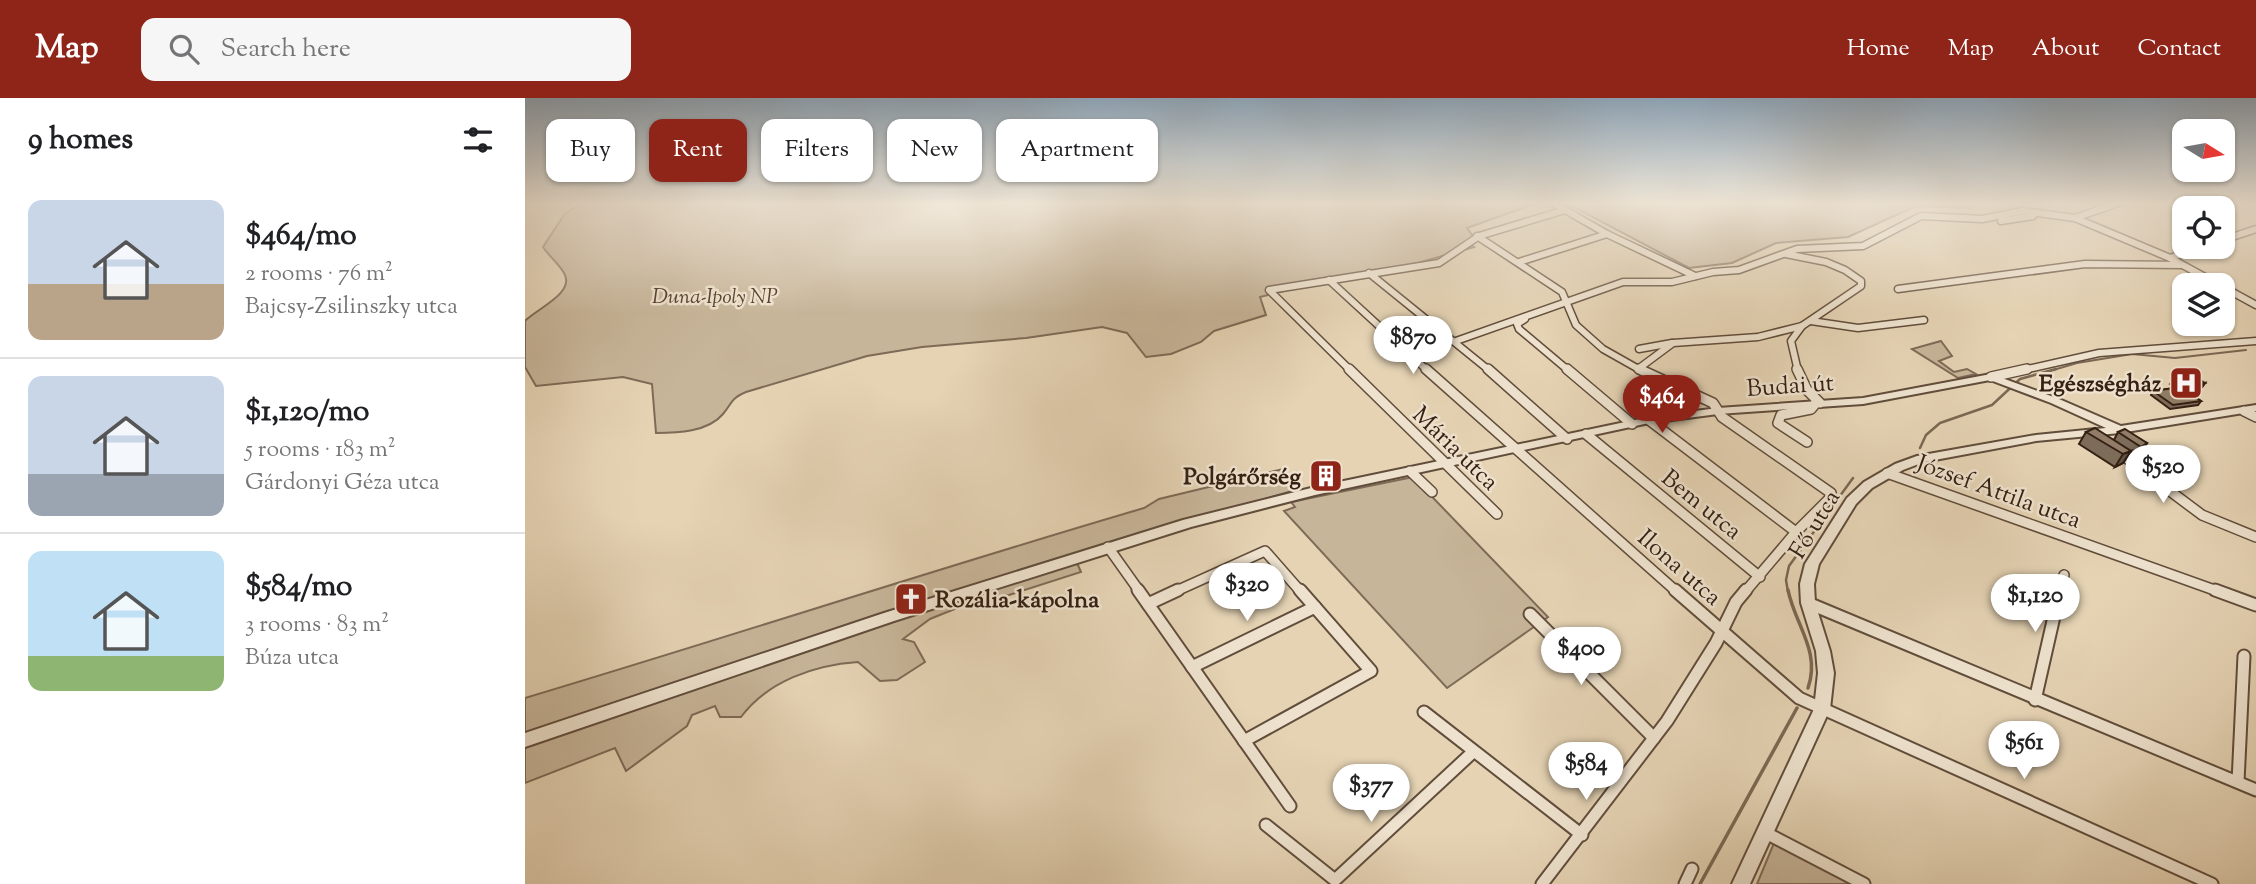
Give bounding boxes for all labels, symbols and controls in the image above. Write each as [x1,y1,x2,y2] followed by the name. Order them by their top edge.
[141,18,631,81] search box
[35,25,99,73] text: Map
[165,30,203,68] icon: search
[221,31,351,68] text: Search here
[1847,32,1910,66] text: Home
[1948,32,1994,66] text: Map
[2032,32,2099,66] text: About
[2137,32,2221,66] text: Contact
[28,119,133,162] text: 9 homes
[546,119,635,182] chip: Buy
[649,119,747,182] chip: Rent
[761,119,873,182] chip: Filters
[887,119,982,182] chip: New
[996,119,1158,182] chip: Apartment
[2172,119,2235,182] north arrow
[2172,119,2235,336] map controls
[459,121,497,159] icon: filters
[2172,196,2235,259] button: locate
[245,215,357,258] text: $464/mo
[84,228,168,312] icon: home
[245,258,393,291] text: 2 rooms · 76 m²
[2172,273,2235,336] button: layers
[652,283,778,313] park label: Duna-Ipoly NP
[245,291,458,324] text: Bajcsy-Zsilinszky utca
[1372,316,1454,376] pin: $870
[1389,322,1437,355] text: $870
[2167,364,2205,402] hospital icon: Egészségház
[1745,367,1835,407] street label: Budai út
[2039,368,2161,402] place label: Egészségház
[1621,376,1703,435] pin: $464
[1639,381,1685,414] text: $464
[245,391,370,434] text: $1,120/mo
[1404,399,1506,499] street label: Mária utca
[84,404,168,488] icon: home
[245,434,396,467] text: 5 rooms · 183 m²
[2122,446,2204,505] pin: $520
[1910,447,2085,538] street label: József Attila utca
[2141,451,2185,484] text: $520
[1307,457,1345,495] building icon: Polgárőrség
[1183,461,1301,495] place label: Polgárőrség
[1653,462,1748,549] street label: Bem utca
[245,467,440,500] text: Gárdonyi Géza utca
[1782,484,1850,566] street label: Fő utca
[1629,522,1728,615] street label: Ilona utca
[1206,564,1288,623] pin: $320
[245,566,352,609] text: $584/mo
[1225,569,1269,602] text: $320
[1978,574,2092,634] pin: $1,120
[84,579,168,663] icon: home
[892,580,930,618] church icon: Rozália-kápolna
[2007,580,2063,613] text: $1,120
[935,584,1100,618] place label: Rozália-kápolna
[245,609,389,642] text: 3 rooms · 83 m²
[1540,628,1622,687] pin: $400
[1557,633,1605,666] text: $400
[245,642,339,675] text: Búza utca
[1983,722,2065,781] pin: $561
[2004,727,2044,760] text: $561
[1545,742,1627,802] pin: $584
[1565,748,1608,781] text: $584
[1330,764,1412,824] pin: $377
[1349,770,1393,803] text: $377

